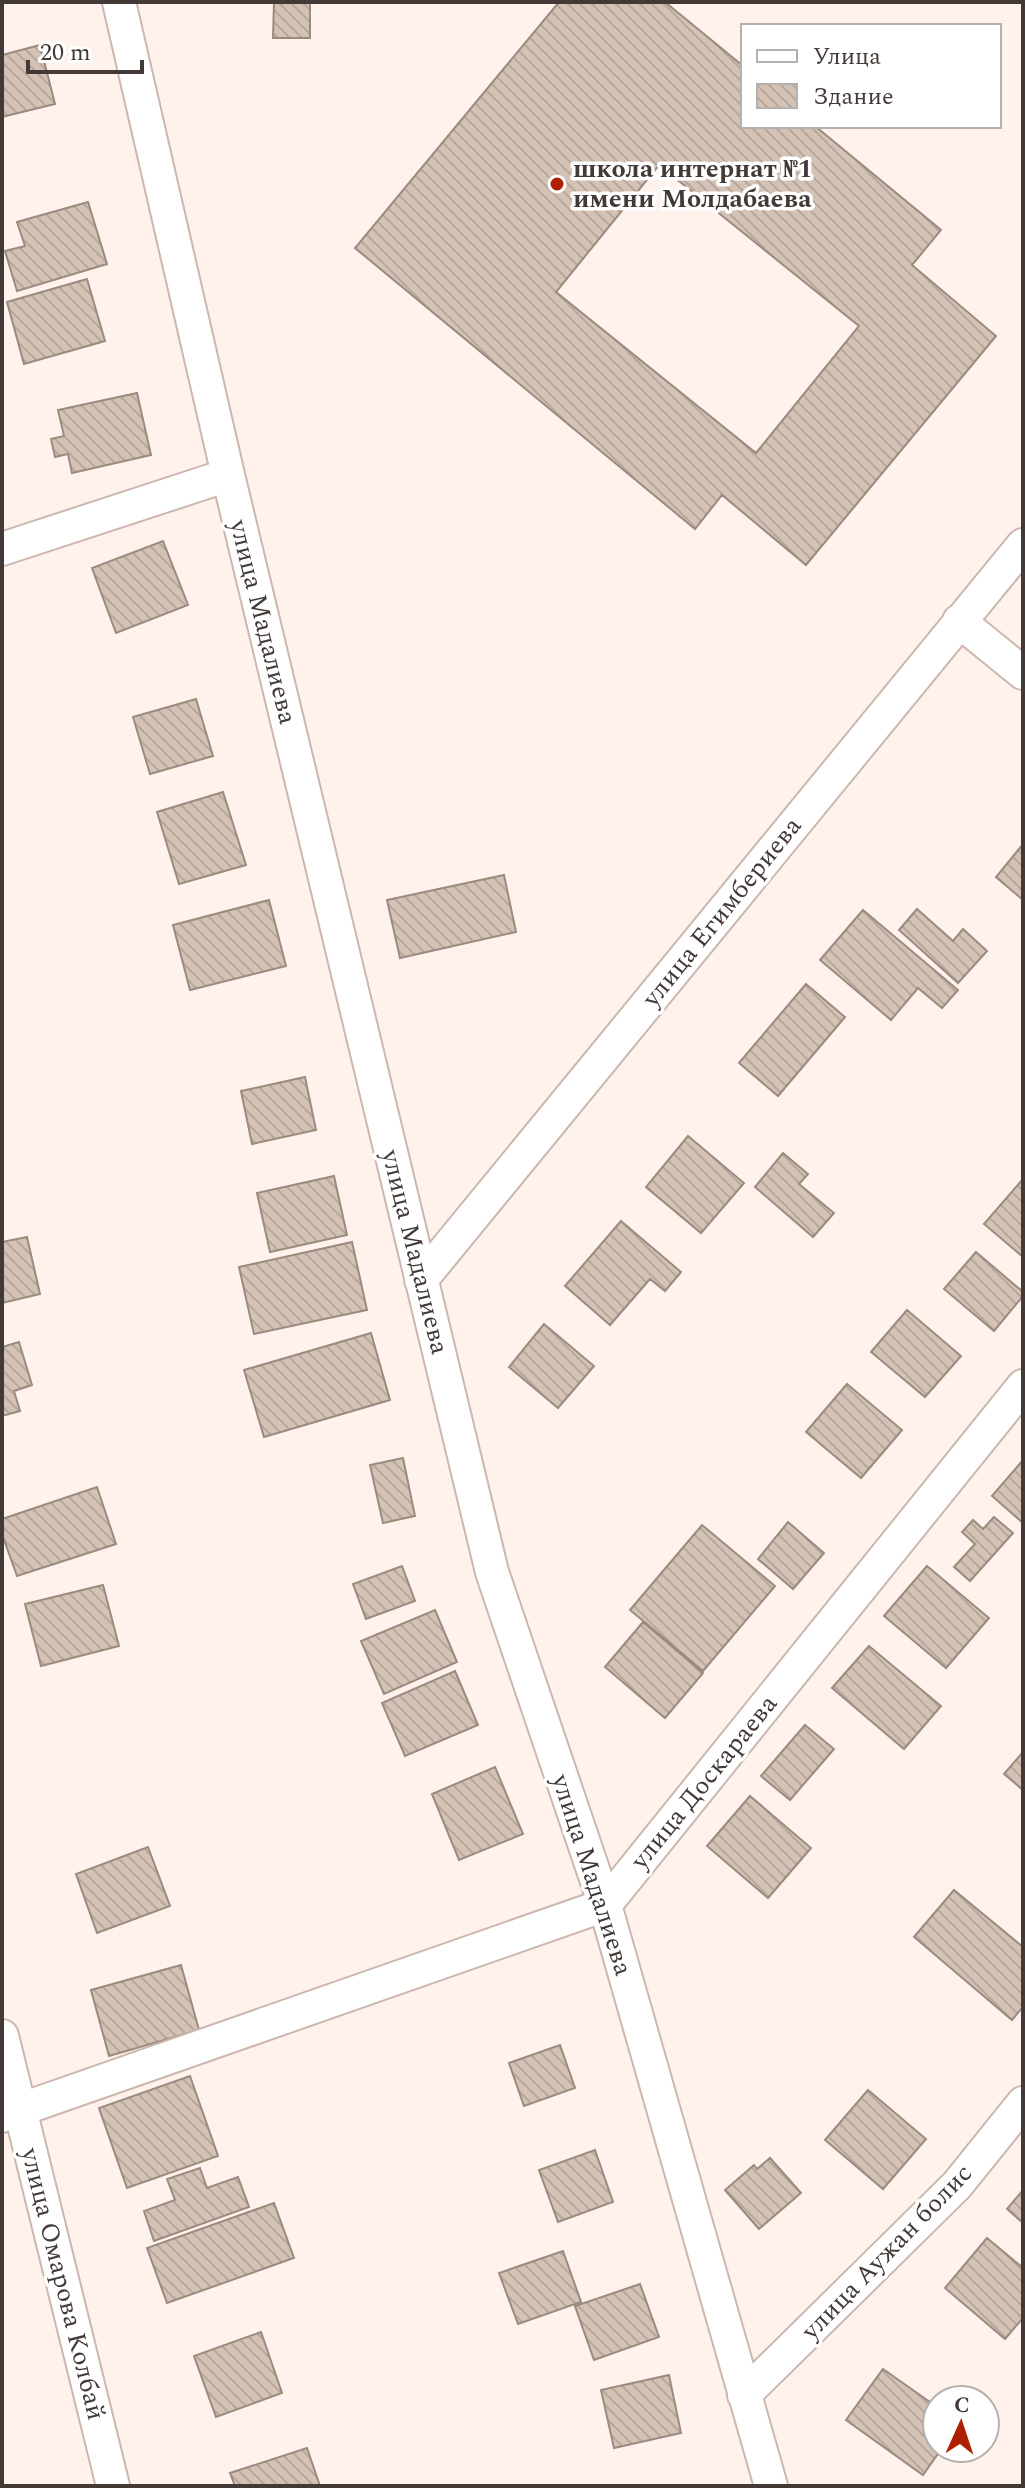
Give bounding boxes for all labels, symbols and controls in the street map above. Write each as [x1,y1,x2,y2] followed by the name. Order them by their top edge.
[28,24,142,74] scale bar
[741,24,1001,128] legend
[40,35,91,71] text: 20 m
[813,39,881,75] text: Улица
[813,79,894,115] text: Здание
[573,149,812,219] place label: школа интернат №1 имени Молдабаева
[548,175,566,193] marker: школа интернат №1 имени Молдабаева
[218,514,308,729] street label: улица Мадалиева
[632,808,812,1017] street label: улица Егимбериева
[370,1144,460,1359] street label: улица Мадалиева
[620,1685,788,1879] street label: улица Доскараева
[540,1768,643,1981] street label: улица Мадалиева
[10,2143,116,2424] street label: улица Омарова Колбай
[791,2155,982,2350] street label: улица Аужан болис
[921,2384,1001,2464] north arrow
[953,2389,971,2422] text: С

